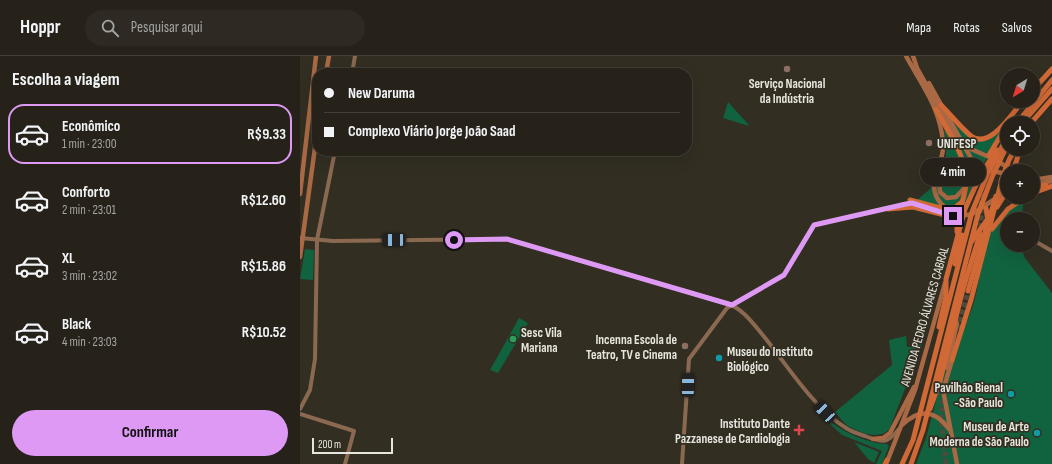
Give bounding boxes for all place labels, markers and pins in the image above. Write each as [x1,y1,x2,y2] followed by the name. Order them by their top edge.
[782,64,792,74] marker: Serviço Nacional da Indústria
[749,76,826,107] place label: Serviço Nacional da Indústria
[937,136,977,152] place label: UNIFESP
[924,138,934,148] marker: UNIFESP
[521,325,562,356] place label: Sesc Vila Mariana
[586,332,677,363] place label: Incenna Escola de Teatro, TV e Cinema
[508,334,518,344] marker: Sesc Vila Mariana
[680,341,690,351] marker: Incenna Escola de Teatro, TV e Cinema
[727,344,813,375] place label: Museu do Instituto Biológico
[714,353,724,363] marker: Museu do Instituto Biológico
[934,380,1003,411] place label: Pavilhão Bienal -São Paulo
[1006,389,1016,399] marker: Pavilhão Bienal -São Paulo
[675,416,790,447] place label: Instituto Dante Pazzanese de Cardiologia
[930,419,1029,450] place label: Museu de Arte Moderna de São Paulo
[793,424,805,436] marker: Instituto Dante Pazzanese de Cardiologia
[1032,428,1042,438] marker: Museu de Arte Moderna de São Paulo

